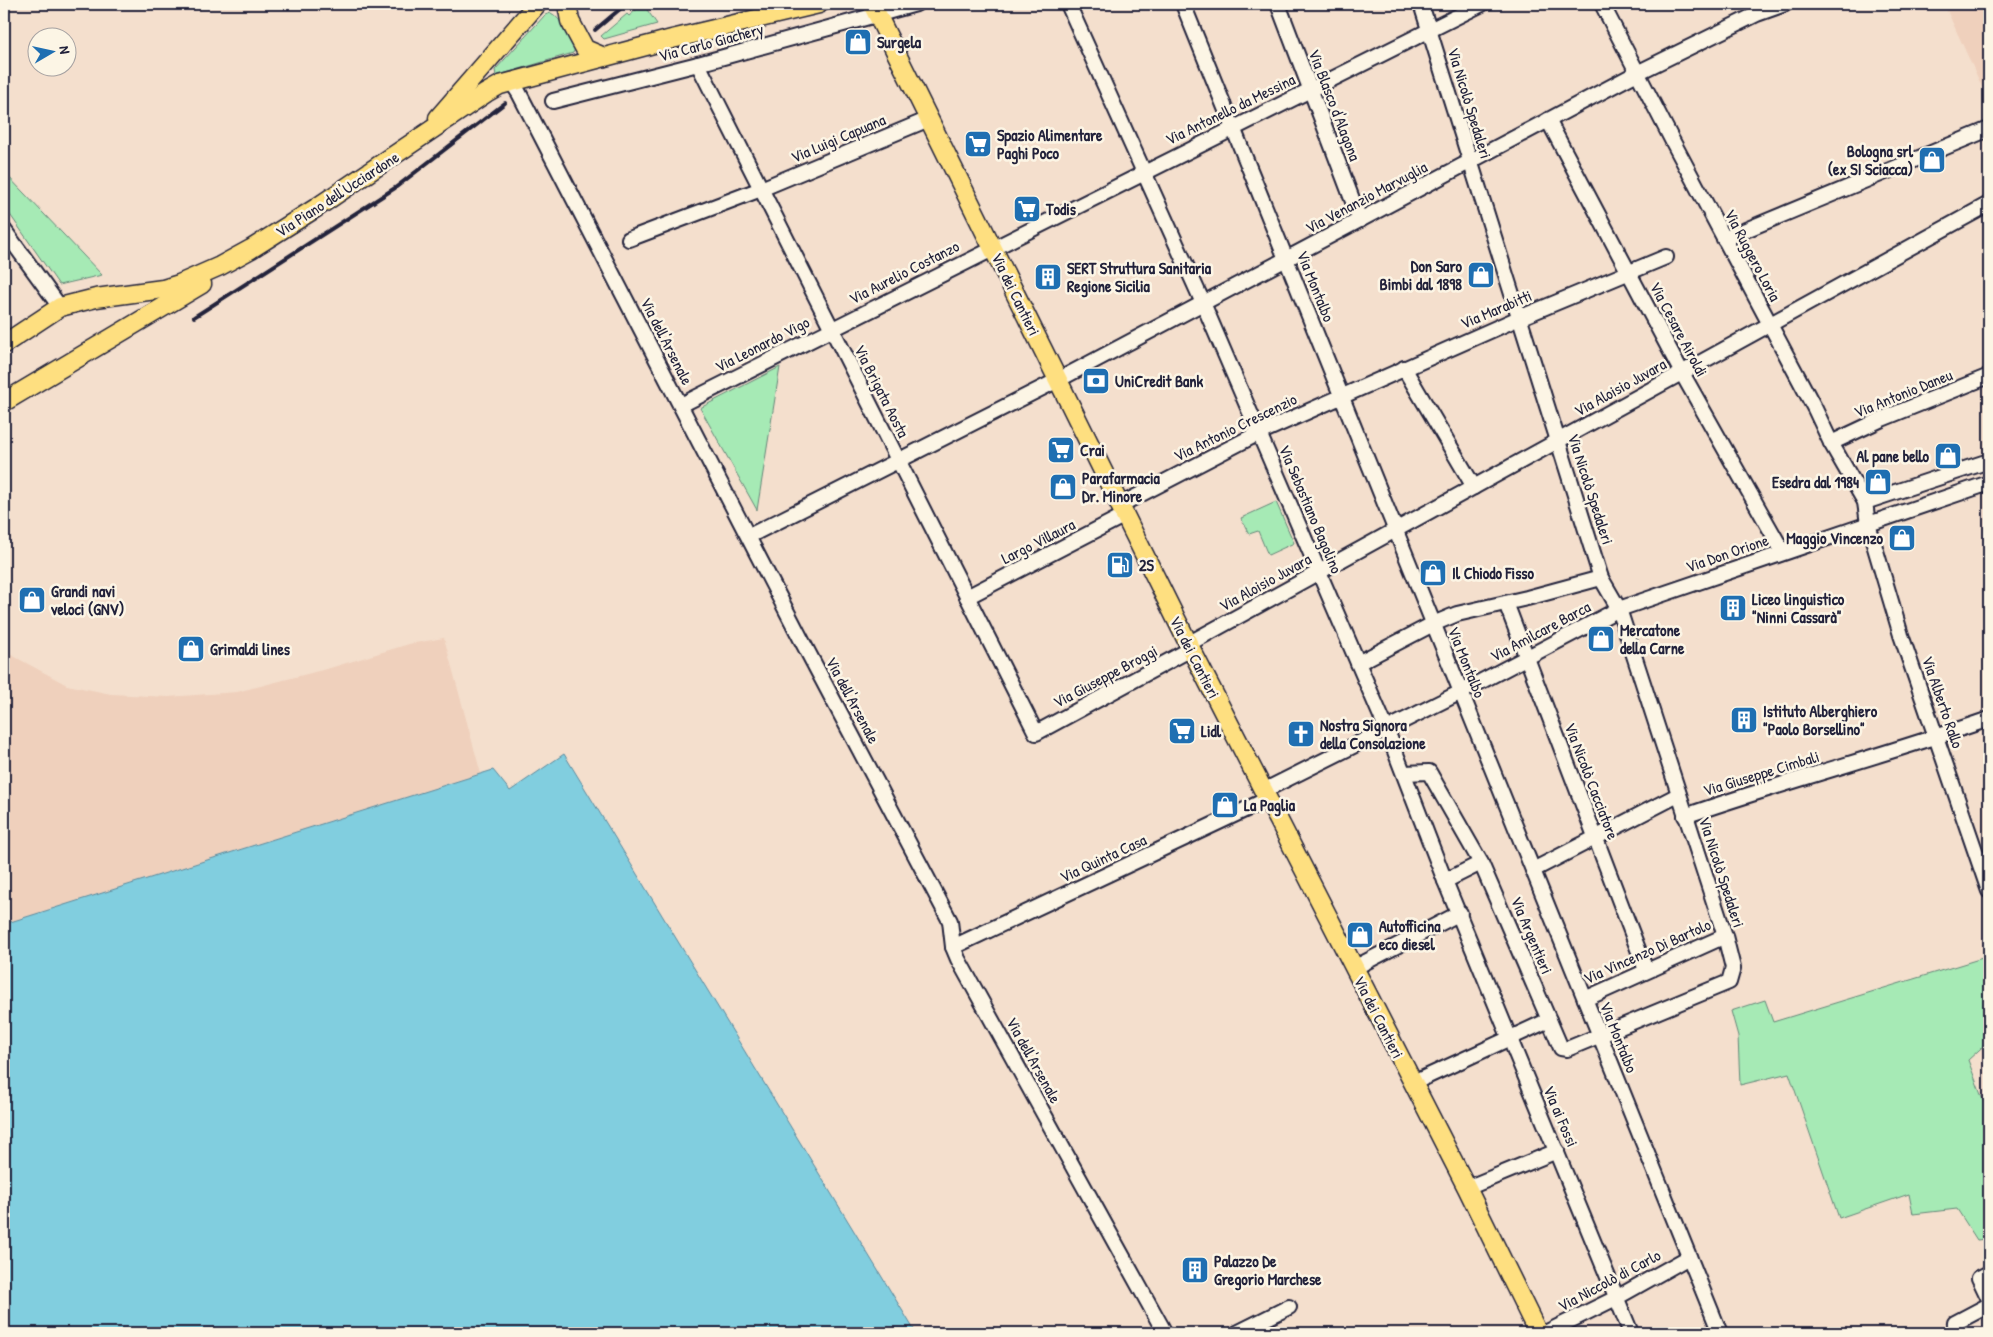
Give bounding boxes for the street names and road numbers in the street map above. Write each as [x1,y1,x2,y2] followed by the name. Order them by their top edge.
[656,17,766,67] street label: Via Carlo Giachery
[1443,45,1497,161] street label: Via Nicolò Spedaleri
[1304,46,1366,164] street label: Via Blasco d'Alagona
[1162,68,1298,150] street label: Via Antonello da Messina
[787,108,889,168] street label: Via Luigi Capuana
[271,145,404,242] street label: Via Piano dell'Ucciardone
[1301,156,1431,238] street label: Via Venanzio Marvuglia
[1719,205,1787,305] street label: Via Ruggero Loria
[845,235,963,309] street label: Via Aurelio Costanzo
[1292,247,1340,325] street label: Via Montalbo
[986,249,1046,339] street label: Via dei Cantieri
[1645,278,1713,380] street label: Via Cesare Airoldi
[1457,284,1535,334] street label: Via Marabitti
[636,294,699,389] street label: Via dell'Arsenale
[711,310,814,377] street label: Via Leonardo Vigo
[849,341,915,441] street label: Via Brigata Aosta
[1570,353,1670,421] street label: Via Aloisio Juvara
[1851,363,1956,423] street label: Via Antonio Daneu
[1170,387,1301,466] street label: Via Antonio Crescenzio
[1563,431,1619,547] street label: Via Nicolò Spedaleri
[1274,441,1348,577] street label: Via Sebastiano Bagolino
[997,513,1079,569] street label: Largo Villaura
[1683,528,1772,577] street label: Via Don Orione
[1215,548,1315,616] street label: Via Aloisio Juvara
[1486,595,1594,667] street label: Via Amilcare Barca
[1165,612,1225,702] street label: Via dei Cantieri
[1443,623,1491,701] street label: Via Montalbo
[1049,639,1161,713] street label: Via Giuseppe Broggi
[821,653,885,748] street label: Via dell'Arsenale
[1917,653,1969,752] street label: Via Alberto Rallo
[1560,719,1625,843] street label: Via Nicolò Cacciatore
[1700,745,1822,801] street label: Via Giuseppe Cimbali
[1694,814,1750,930] street label: Via Nicolò Spedaleri
[1056,828,1150,888] street label: Via Quinta Casa
[1506,893,1558,977] street label: Via Argentieri
[1580,913,1715,989] street label: Via Vincenzo Di Bartolo
[1349,972,1409,1062] street label: Via dei Cantieri
[1595,998,1643,1076] street label: Via Montalbo
[1001,1013,1067,1108] street label: Via dell'Arsenale
[1538,1082,1584,1150] street label: Via ai Fossi
[1554,1243,1665,1316] street label: Via Niccolò di Carlo

